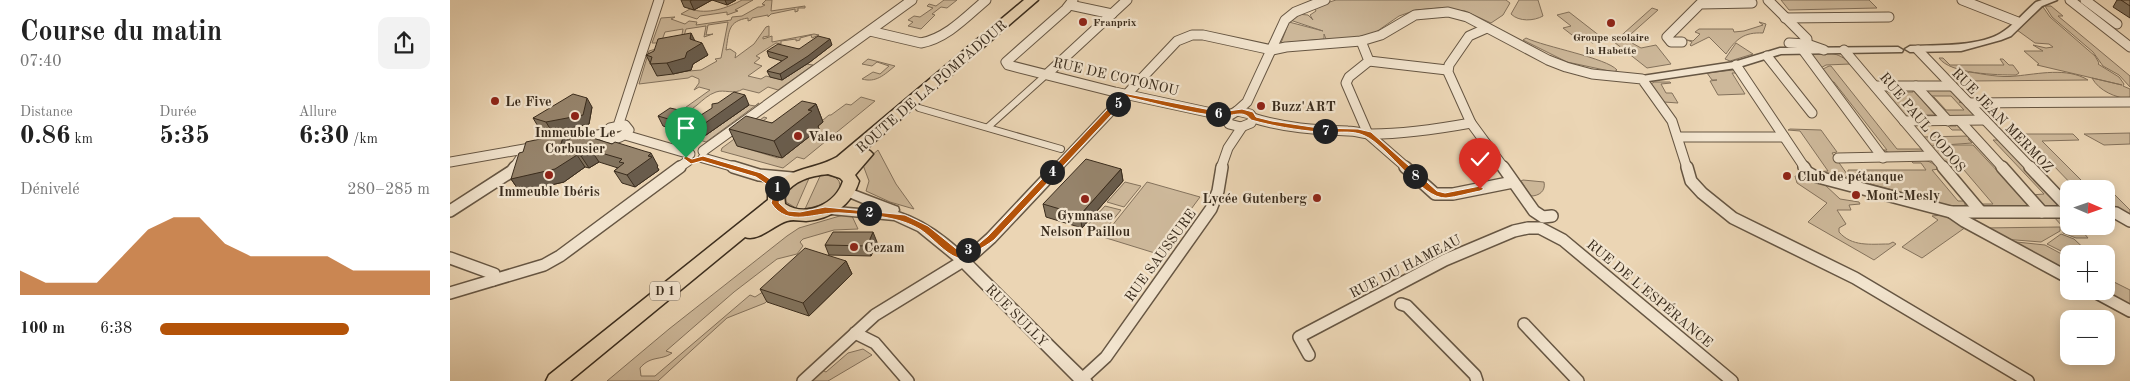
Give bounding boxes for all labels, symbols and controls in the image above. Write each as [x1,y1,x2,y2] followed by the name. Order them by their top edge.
[1077,16,1089,28] marker: Franprix
[378,17,430,69] button: share
[1605,17,1617,29] marker: Groupe scolaire la Habette
[854,18,1009,156] street label: ROUTE DE LA POMPADOUR
[1093,18,1137,29] place label: Franprix
[20,19,222,47] text: Course du matin
[1573,33,1649,57] place label: Groupe scolaire la Habette
[20,54,62,70] text: 07:40
[1052,56,1180,98] street label: RUE DE COTONOU
[1949,66,2055,175] street label: RUE JEAN MERMOZ
[1877,70,1968,175] street label: RUE PAUL CODOS
[1106,92,1130,116] pin: 5
[489,95,501,107] marker: Le Five
[505,95,552,109] place label: Le Five
[1114,97,1123,111] text: 5
[1255,100,1267,112] marker: Buzz'ART
[1271,100,1336,114] place label: Buzz'ART
[1206,102,1230,126] pin: 6
[20,105,73,119] text: Distance
[159,105,196,119] text: Durée
[299,105,337,119] text: Allure
[665,107,707,158] pin
[1214,107,1223,121] text: 6
[569,110,581,122] marker: Immeuble Le Corbusier
[672,114,700,142] icon: arrive
[1312,118,1338,144] pin: 7
[20,124,71,149] text: 0.86
[159,124,210,149] text: 5:35
[299,124,349,149] text: 6:30
[1321,124,1330,138] text: 7
[534,126,616,156] place label: Immeuble Le Corbusier
[792,130,804,142] marker: Valeo
[808,130,843,144] place label: Valeo
[71,132,93,146] text: km
[349,132,378,146] text: /km
[1459,138,1501,189] pin
[1466,145,1494,173] icon: check
[1040,160,1064,184] pin: 4
[1402,164,1428,188] pin: 8
[1048,165,1057,179] text: 4
[543,169,555,181] marker: Immeuble Ibéris
[1411,169,1420,183] text: 8
[1781,170,1793,182] marker: Club de pétanque
[1797,170,1903,184] place label: Club de pétanque
[764,176,790,200] pin: 1
[2060,180,2115,235] north arrow
[2060,180,2115,365] map controls
[773,181,782,195] text: 1
[20,182,80,198] text: Dénivelé
[347,182,430,198] text: 280–285 m
[498,185,600,199] place label: Immeuble Ibéris
[1850,189,1862,201] marker: Mont-Mesly
[1866,189,1940,203] place label: Mont-Mesly
[1202,192,1307,206] place label: Lycée Gutenberg
[1311,192,1323,204] marker: Lycée Gutenberg
[1079,193,1091,205] marker: Gymnase Nelson Paillou
[856,200,882,226] pin: 2
[865,206,874,220] text: 2
[1123,207,1199,304] street label: RUE SAUSSURE
[1040,209,1130,239] place label: Gymnase Nelson Paillou
[1348,233,1463,301] street label: RUE DU HAMEAU
[1584,235,1717,350] street label: RUE DE L'ESPÉRANCE
[956,238,980,262] pin: 3
[848,241,860,253] marker: Cezam
[864,241,905,255] place label: Cezam
[964,243,973,257] text: 3
[2060,245,2115,300] button: +
[650,282,680,300] road number: D 1
[983,282,1050,349] street label: RUE SULLY
[2060,310,2115,365] button: −
[20,321,65,337] text: 100 m
[100,321,132,337] text: 6:38

